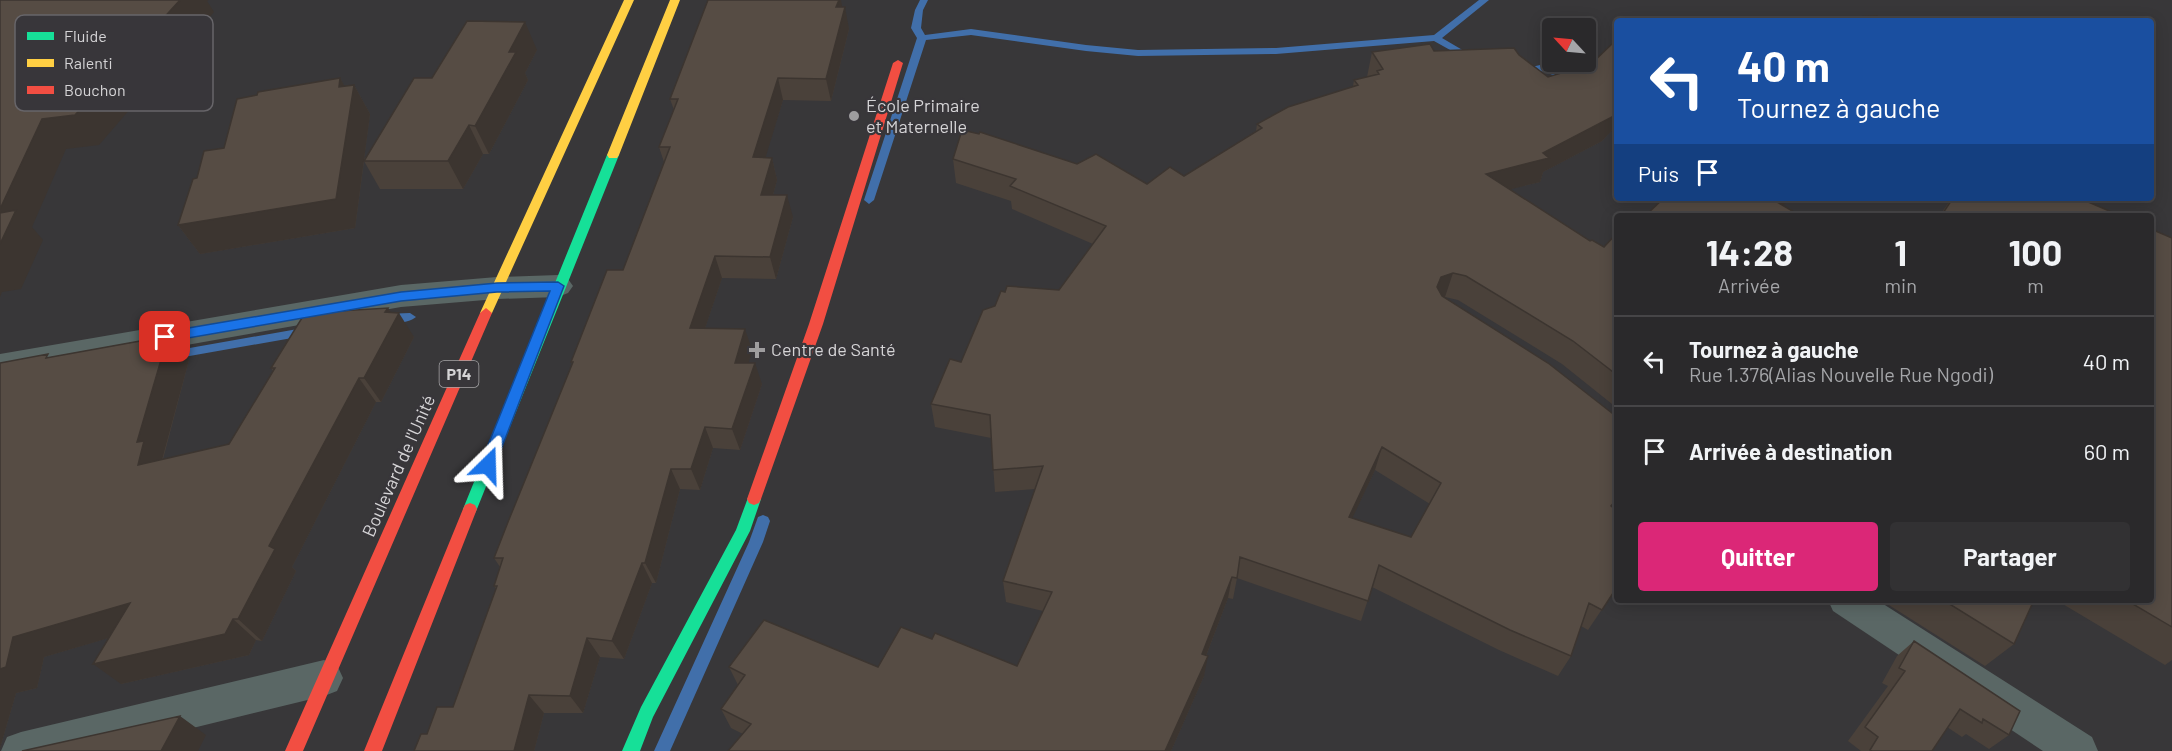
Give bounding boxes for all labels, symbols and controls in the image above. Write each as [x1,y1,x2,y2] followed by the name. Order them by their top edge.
[15,15,213,111] legend
[1542,18,1596,72] north arrow
[1542,18,1596,72] map controls
[64,26,107,45] text: Fluide
[1737,40,1830,90] text: 40 m
[1638,42,1716,120] icon: left
[64,53,113,72] text: Ralenti
[64,80,126,99] text: Bouchon
[1737,91,1940,123] text: Tournez à gauche
[866,94,980,137] place label: École Primaire et Maternelle
[847,109,861,123] marker: École Primaire et Maternelle
[1691,156,1724,189] icon: arrive
[1638,160,1679,186] text: Puis
[1706,230,1793,273] text: 14:28
[1894,230,1907,273] text: 1
[2009,230,2062,273] text: 100
[1718,273,1780,297] text: Arrivée
[1885,273,1917,297] text: min
[2027,273,2044,297] text: m
[139,311,190,362] pin
[148,320,181,353] icon: arrive
[1689,336,1859,362] text: Tournez à gauche
[771,338,896,360] place label: Centre de Santé
[748,341,766,359] marker: Centre de Santé
[1638,345,1671,378] icon: left
[2083,348,2130,374] text: 40 m
[440,361,478,387] road number: P14
[1689,362,1993,386] text: Rue 1.376(Alias Nouvelle Rue Ngodi)
[357,391,439,540] street label: Boulevard de l'Unité
[456,433,520,497] position arrow
[1638,435,1671,468] icon: arrive
[1689,438,1892,464] text: Arrivée à destination
[2084,438,2130,464] text: 60 m
[1638,522,1878,591] button: Quitter
[1890,522,2130,591] button: Partager

